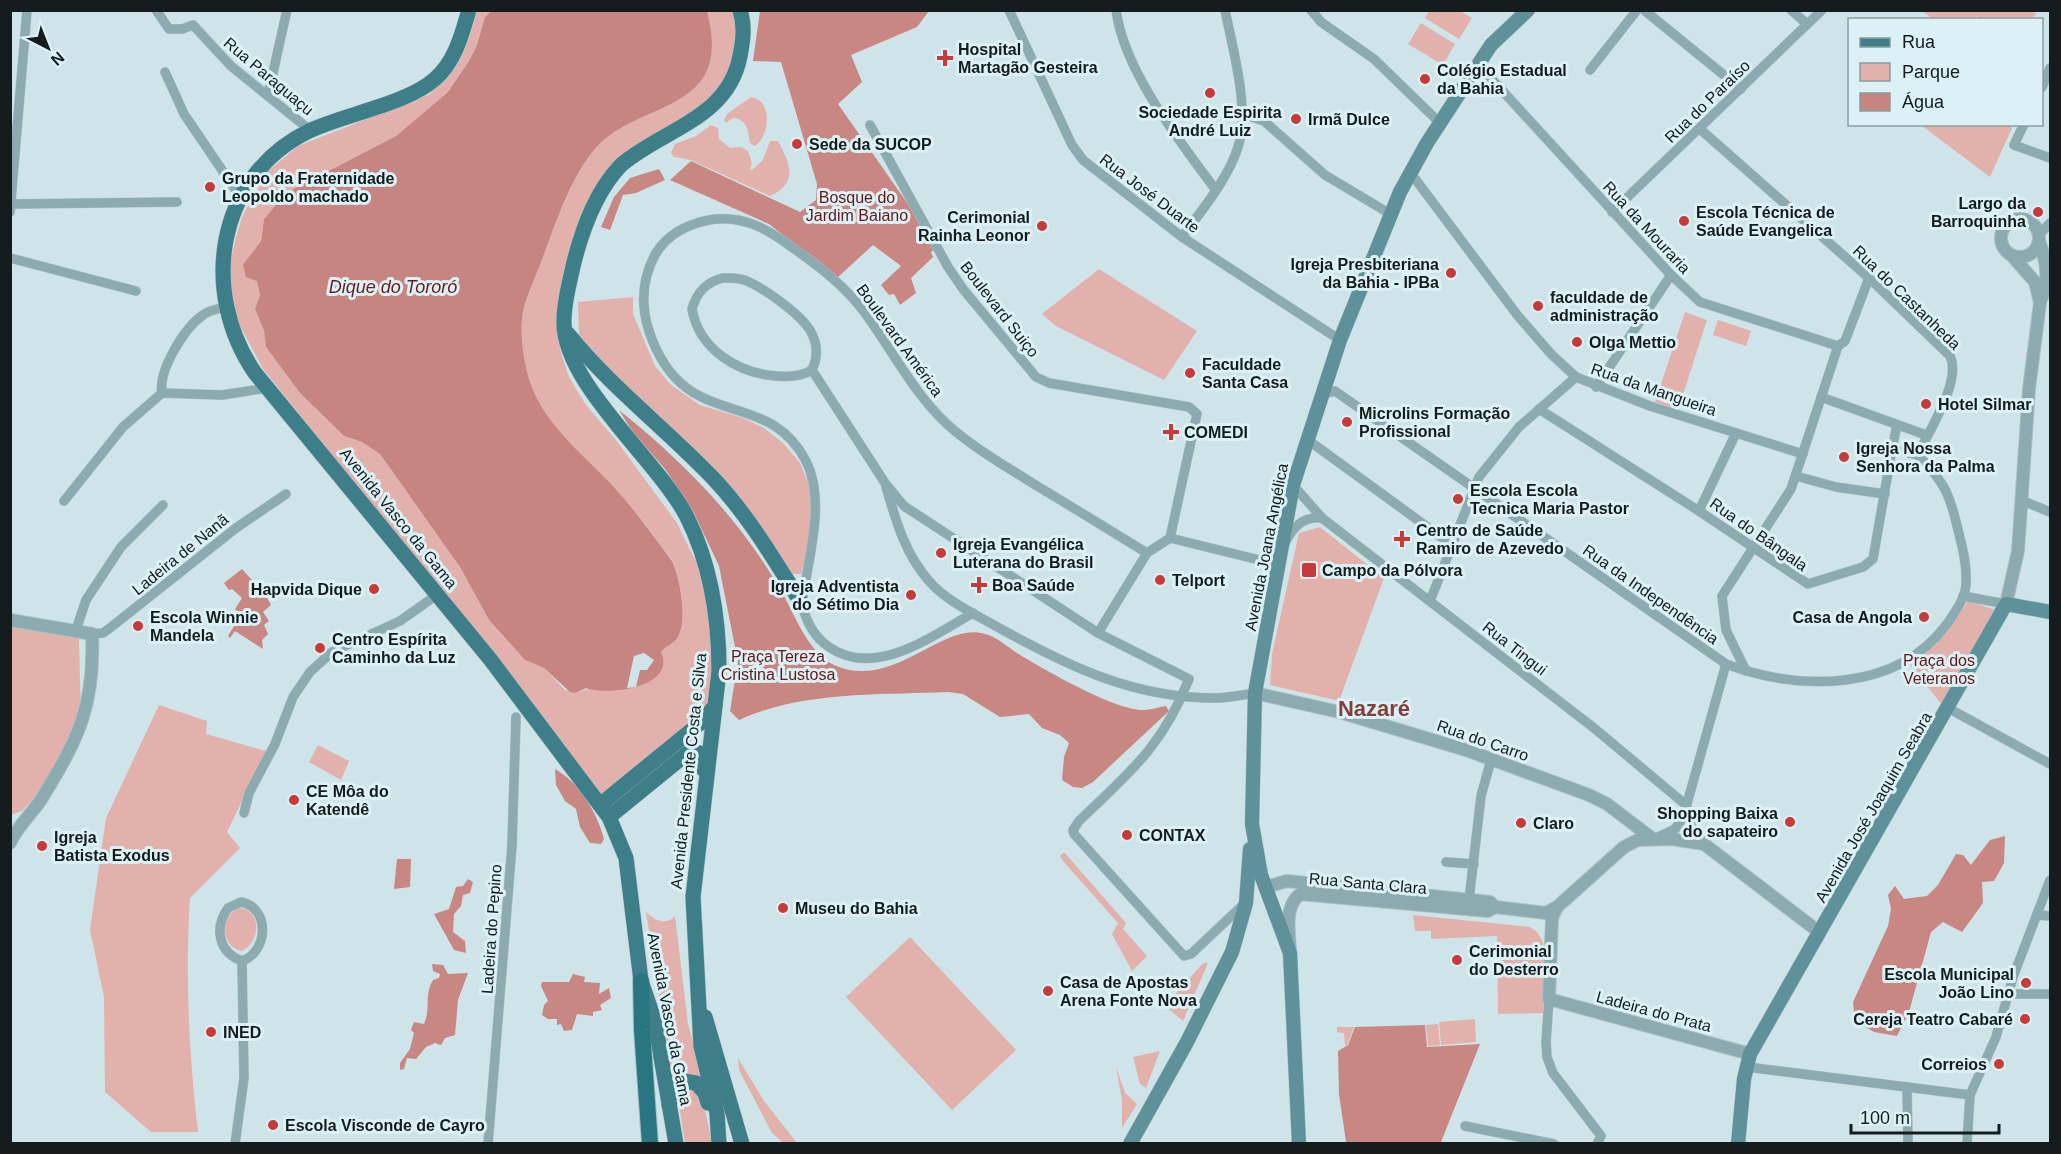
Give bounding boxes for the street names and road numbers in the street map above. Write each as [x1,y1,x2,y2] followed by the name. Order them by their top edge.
[221,34,317,119] street label: Rua Paraguaçu
[1661,57,1753,146] street label: Rua do Paraíso
[1097,150,1203,236] street label: Rua José Duarte
[1600,178,1694,277] street label: Rua da Mouraria
[1850,242,1964,353] street label: Rua do Castanheda
[957,258,1042,361] street label: Boulevard Suiço
[853,281,946,400] street label: Boulevard América
[1589,360,1719,419] street label: Rua da Mangueira
[337,445,461,592] street label: Avenida Vasco da Gama
[1242,462,1291,632] street label: Avenida Joana Angélica
[1707,495,1811,574] street label: Rua do Bângala
[129,510,232,598] street label: Ladeira de Nanã
[1580,541,1722,648] street label: Rua da Independência
[1479,618,1550,679] street label: Rua Tingui
[668,652,709,890] street label: Avenida Presidente Costa e Silva
[1812,709,1935,905] street label: Avenida José Joaquim Seabra
[1435,717,1531,764] street label: Rua do Carro
[478,864,505,994] street label: Ladeira do Pepino
[1308,870,1428,897] street label: Rua Santa Clara
[644,931,695,1107] street label: Avenida Vasco da Gama
[1595,988,1713,1035] street label: Ladeira do Prata

